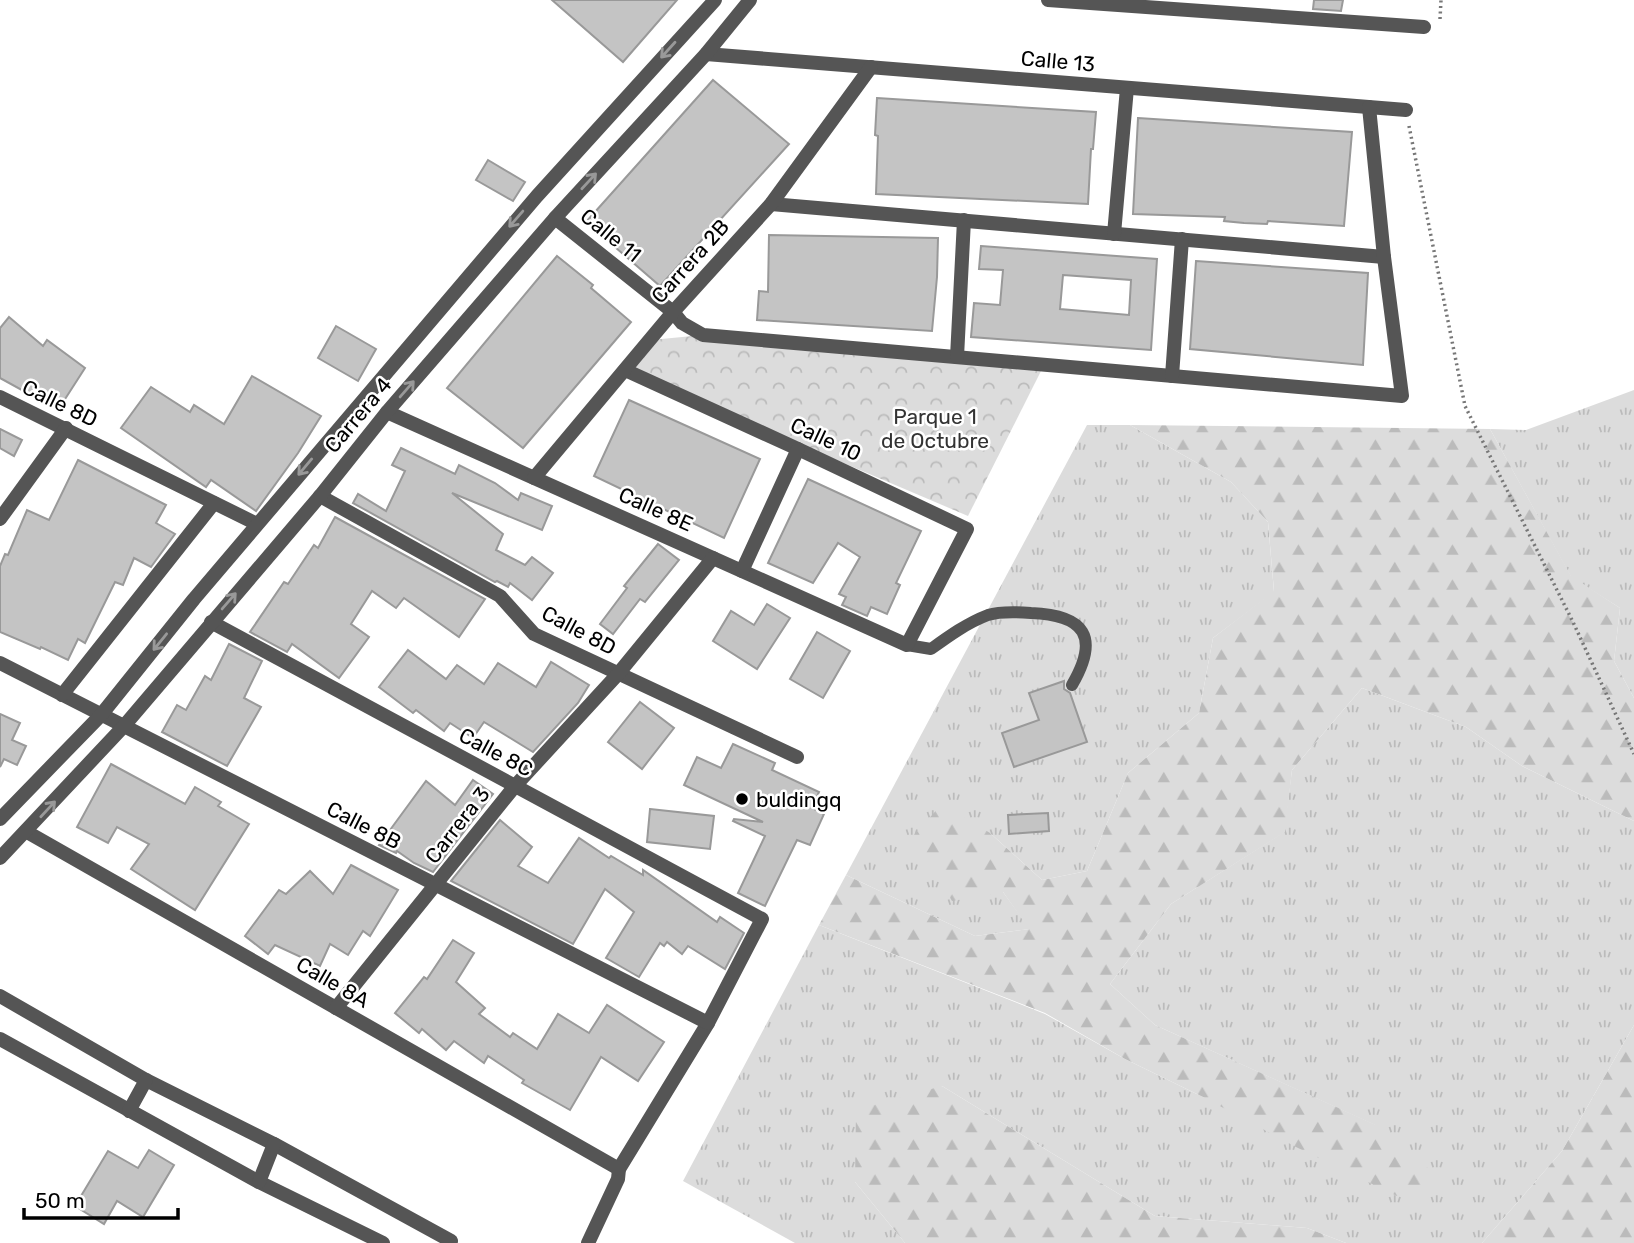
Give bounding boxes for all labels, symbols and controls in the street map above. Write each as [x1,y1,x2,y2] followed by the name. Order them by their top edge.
[660,41,676,59] one-way arrow
[1020,45,1096,77] street label: Calle 13
[581,173,598,190] one-way arrow
[576,203,646,267] street label: Calle 11
[508,210,524,228] one-way arrow
[646,214,734,308] street label: Carrera 2B
[319,372,397,458] street label: Carrera 4
[18,374,102,432] street label: Calle 8D
[399,380,415,398] one-way arrow
[881,404,989,453] park label: Parque 1 de Octubre
[787,412,865,466] street label: Calle 10
[298,458,313,476] one-way arrow
[615,482,697,536] street label: Calle 8E
[221,592,237,610] one-way arrow
[538,600,620,660] street label: Calle 8D
[152,632,167,651] one-way arrow
[455,722,537,782] street label: Calle 8C
[419,782,495,868] street label: Carrera 3
[756,787,842,812] place label: buldingq
[734,791,750,807] marker: buldingq
[323,796,405,854] street label: Calle 8B
[39,801,56,818] one-way arrow
[292,951,374,1013] street label: Calle 8A
[24,1176,178,1220] scale bar
[35,1188,85,1213] text: 50 m

